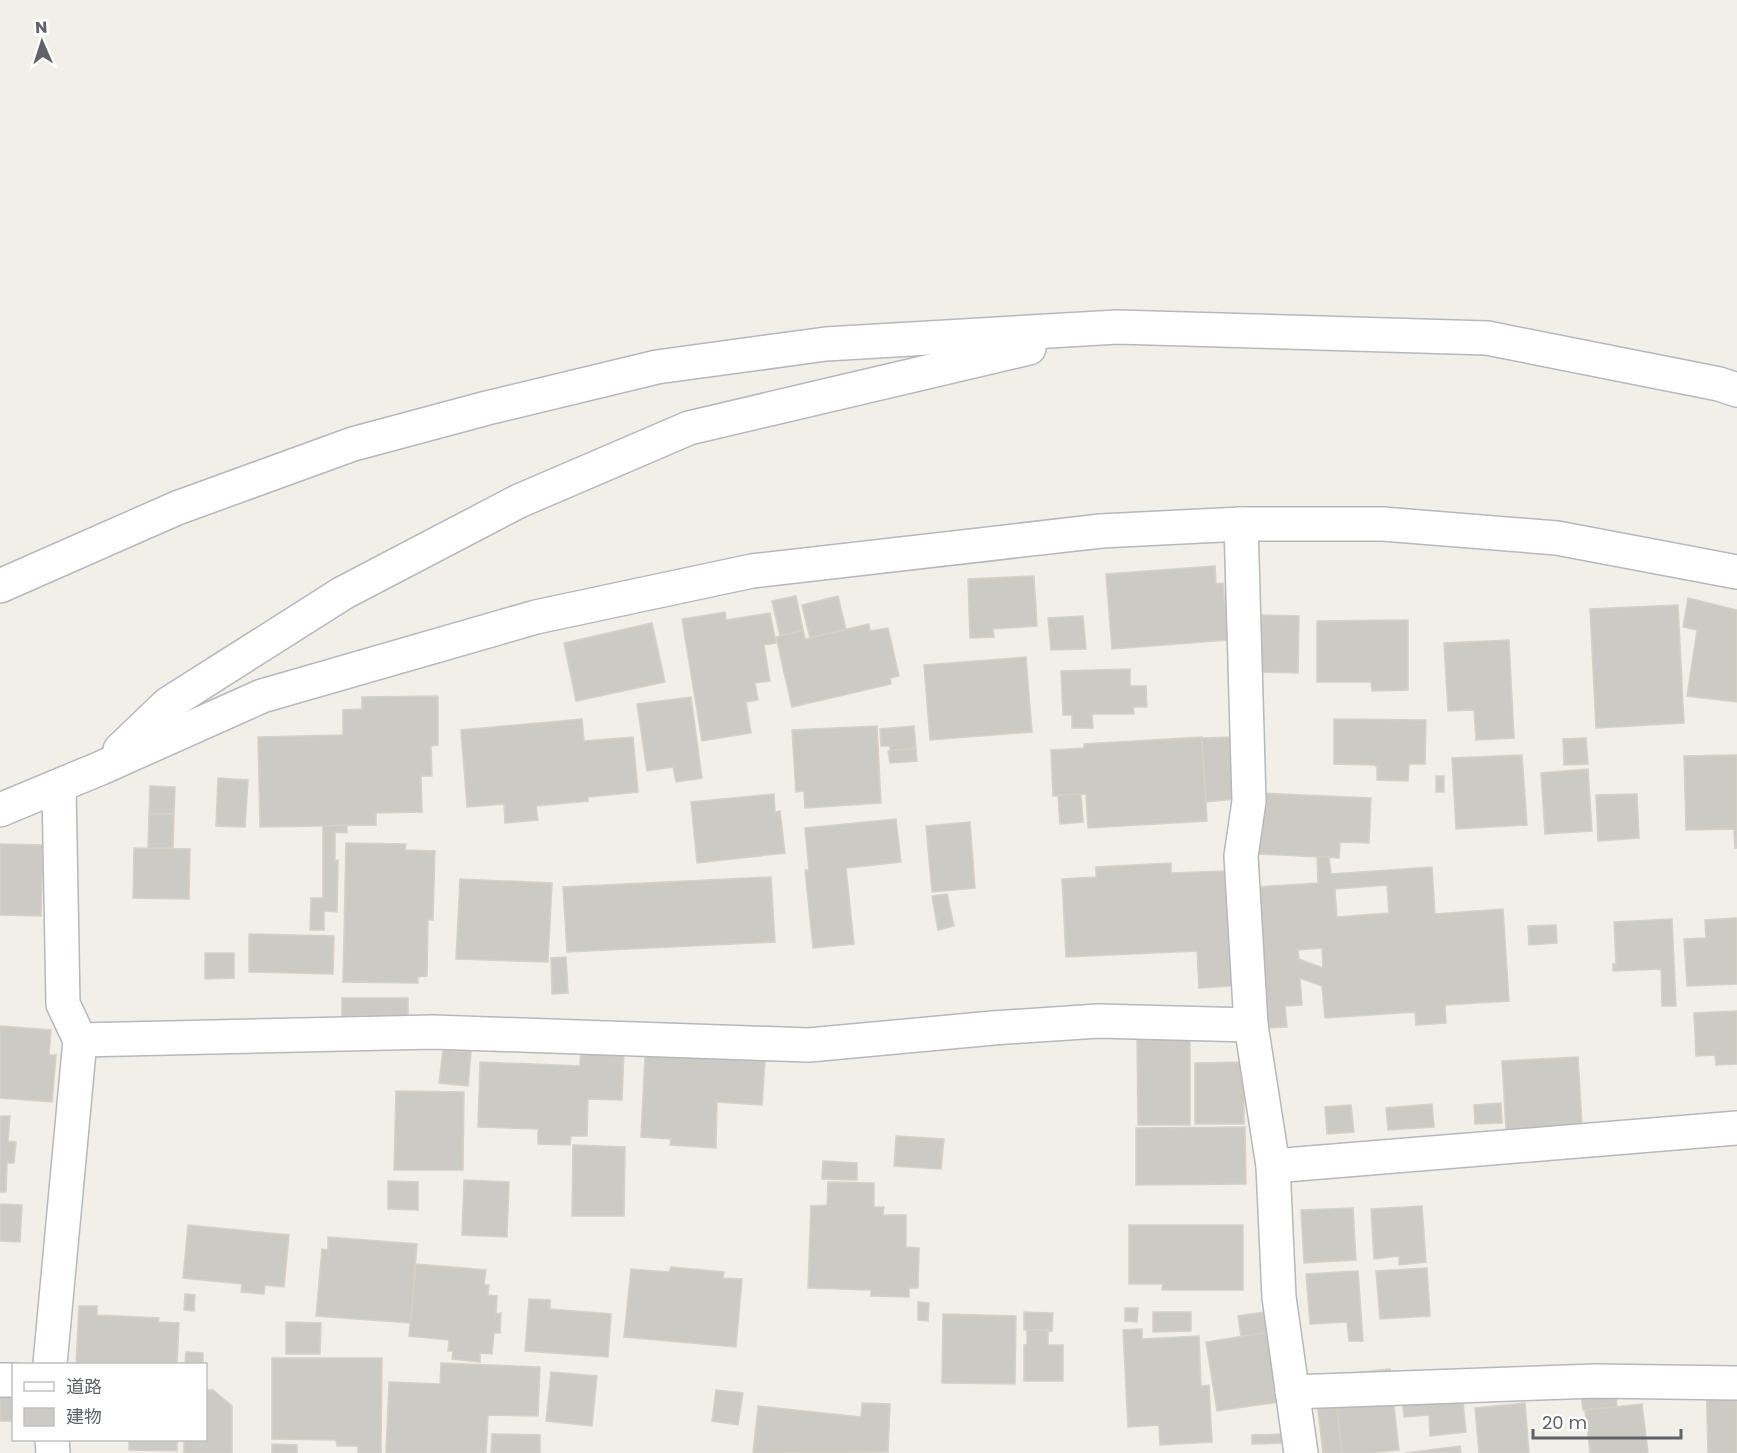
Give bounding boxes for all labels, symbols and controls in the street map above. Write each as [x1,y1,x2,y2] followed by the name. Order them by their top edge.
[12,12,72,72] north arrow
[35,16,48,39] text: N
[12,1363,207,1441] legend
[66,1374,102,1399] text: 道路
[1533,1402,1682,1440] scale bar
[66,1404,102,1429] text: 建物
[1542,1410,1587,1435] text: 20 m

